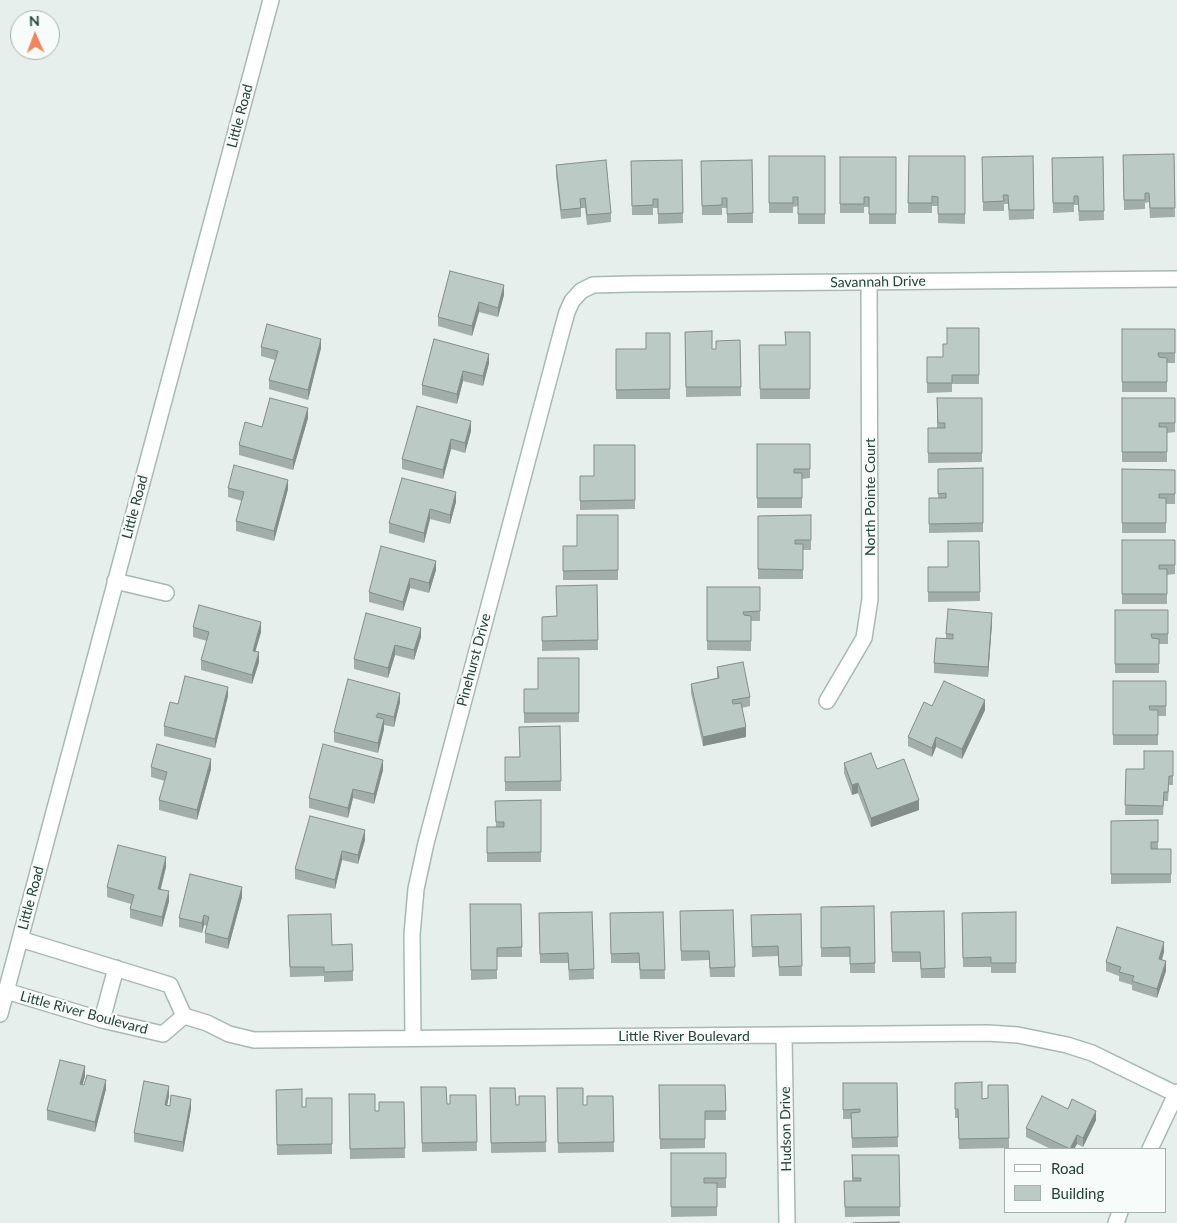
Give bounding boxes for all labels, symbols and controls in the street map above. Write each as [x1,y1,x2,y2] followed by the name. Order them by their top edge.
[10,10,60,60] north arrow
[29,12,40,29] text: N
[223,82,257,150] street label: Little Road
[830,273,926,291] street label: Savannah Drive
[862,438,878,556] street label: North Pointe Court
[118,473,152,541] street label: Little Road
[454,612,494,708] street label: Pinehurst Drive
[14,864,48,932] street label: Little Road
[18,988,150,1038] street label: Little River Boulevard
[618,1028,750,1044] street label: Little River Boulevard
[777,1086,795,1172] street label: Hudson Drive
[1004,1148,1167,1213] legend
[1051,1159,1084,1177] text: Road
[1051,1184,1104,1202] text: Building

